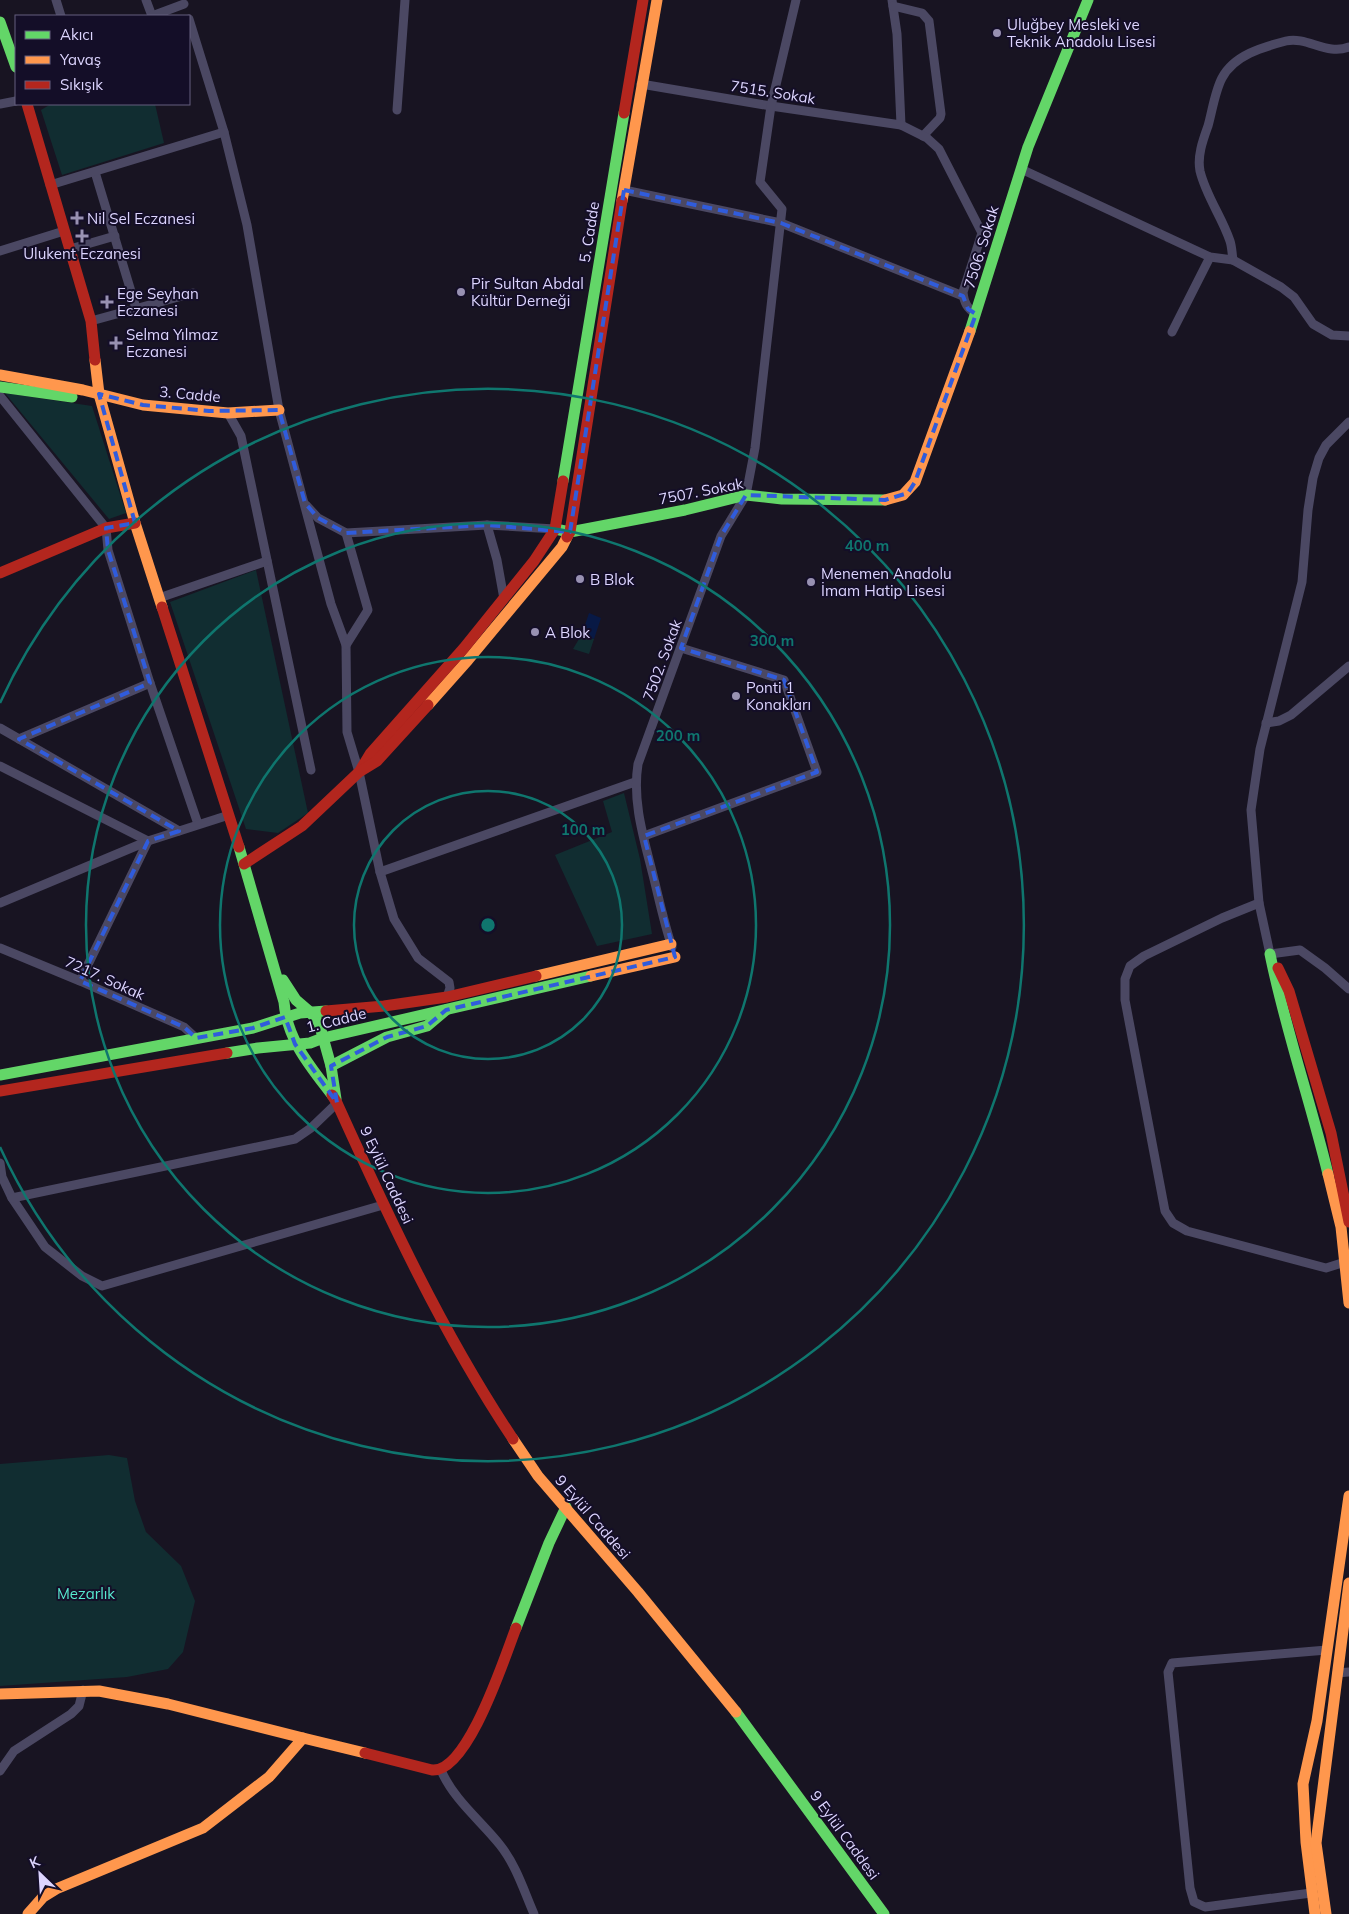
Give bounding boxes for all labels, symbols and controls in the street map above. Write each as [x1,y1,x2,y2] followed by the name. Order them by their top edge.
[15,15,190,105] legend
[1007,15,1156,51] place label: Uluğbey Mesleki ve Teknik Anadolu Lisesi
[60,25,93,44] text: Akıcı
[991,27,1003,39] marker: Uluğbey Mesleki ve Teknik Anadolu Lisesi
[59,50,101,69] text: Yavaş
[60,75,103,94] text: Sıkışık
[729,76,817,108] street label: 7515. Sokak
[575,200,603,264] street label: 5. Cadde
[959,203,1003,291] street label: 7506. Sokak
[87,209,195,228] place label: Nil Sel Eczanesi
[71,212,83,224] marker: Nil Sel Eczanesi
[76,230,88,242] marker: Ulukent Eczanesi
[23,244,141,263] place label: Ulukent Eczanesi
[471,274,584,310] place label: Pir Sultan Abdal Kültür Derneği
[117,284,199,320] place label: Ege Seyhan Eczanesi
[455,286,467,298] marker: Pir Sultan Abdal Kültür Derneği
[101,296,113,308] marker: Ege Seyhan Eczanesi
[126,325,218,361] place label: Selma Yılmaz Eczanesi
[110,337,122,349] marker: Selma Yılmaz Eczanesi
[159,382,221,406] street label: 3. Cadde
[657,473,745,508] street label: 7507. Sokak
[845,536,889,555] text: 400 m
[821,564,952,600] place label: Menemen Anadolu İmam Hatip Lisesi
[590,570,634,589] place label: B Blok
[574,573,586,585] marker: B Blok
[805,576,817,588] marker: Menemen Anadolu İmam Hatip Lisesi
[638,616,686,703] street label: 7502. Sokak
[545,623,590,642] place label: A Blok
[529,626,541,638] marker: A Blok
[750,631,794,650] text: 300 m
[746,678,811,714] place label: Ponti 1 Konakları
[730,690,742,702] marker: Ponti 1 Konakları
[656,726,700,745] text: 200 m
[561,820,605,839] text: 100 m
[479,916,497,934] centre of rings
[62,952,148,1004] street label: 7217. Sokak
[304,1003,368,1037] street label: 1. Cadde
[356,1123,418,1227] street label: 9 Eylül Caddesi
[551,1471,635,1563] street label: 9 Eylül Caddesi
[57,1584,115,1603] park label: Mezarlık
[806,1787,884,1883] street label: 9 Eylül Caddesi
[15,1849,65,1899] north arrow
[26,1852,43,1872] text: K

